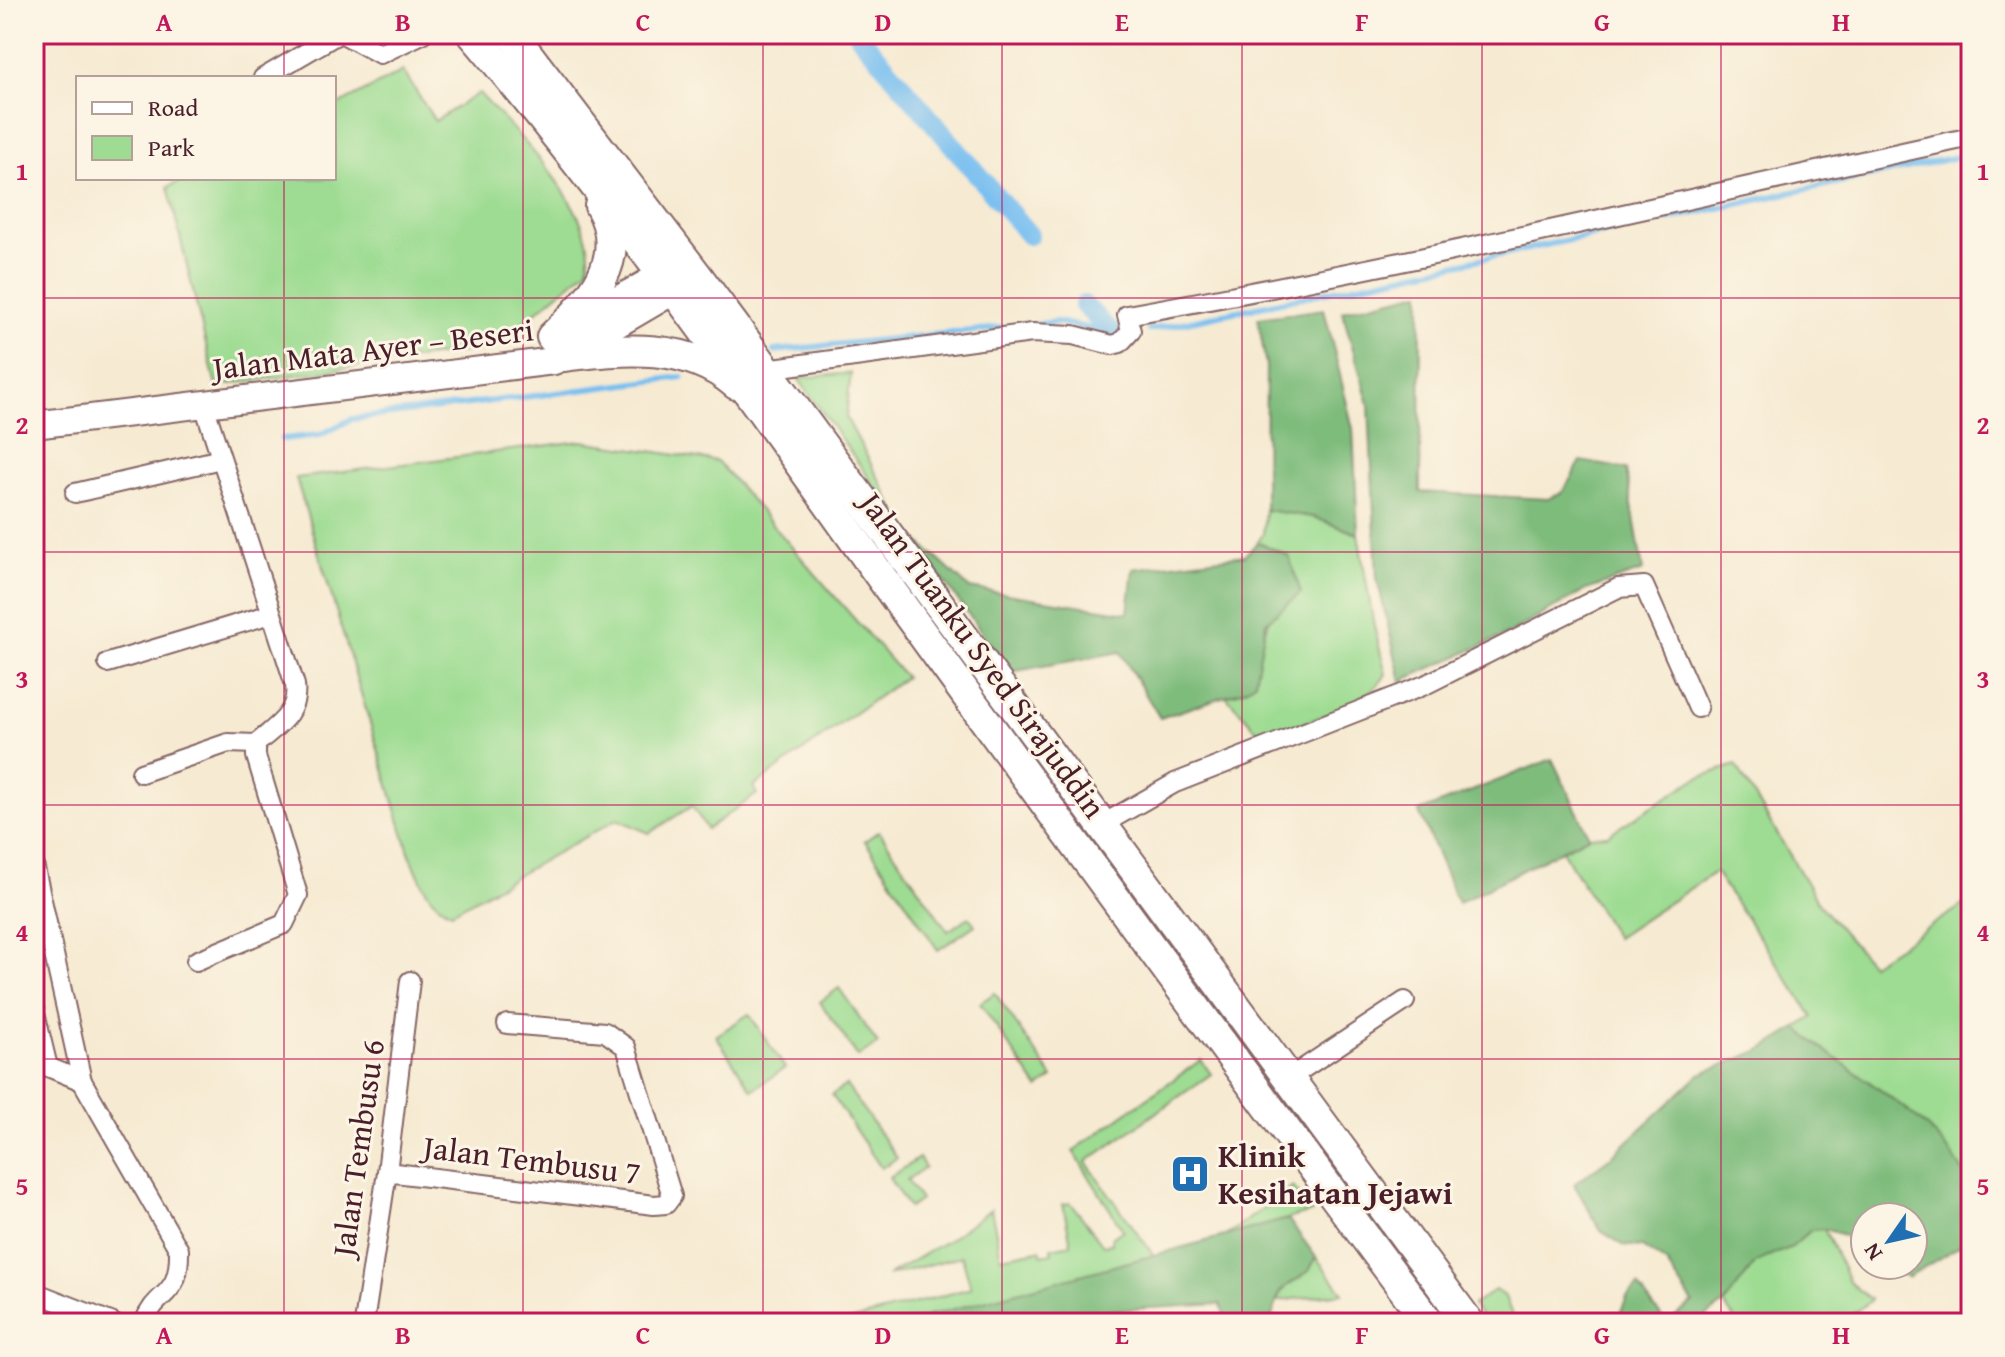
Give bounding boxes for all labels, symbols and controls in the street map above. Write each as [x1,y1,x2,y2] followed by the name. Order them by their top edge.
[156,2,173,41] text: A
[395,2,411,41] text: B
[636,2,650,41] text: C
[875,2,891,41] text: D
[1115,2,1129,41] text: E
[1355,2,1369,41] text: F
[1594,2,1610,41] text: G
[1832,2,1850,41] text: H
[76,76,336,180] legend
[148,90,198,125] text: Road
[148,130,195,165] text: Park
[15,151,29,190] text: 1
[1976,151,1990,190] text: 1
[206,306,536,392] street label: Jalan Mata Ayer – Beseri
[15,405,29,444] text: 2
[1976,405,1990,444] text: 2
[847,479,1118,828] street label: Jalan Tuanku Syed Sirajuddin
[15,659,29,698] text: 3
[1976,659,1990,698] text: 3
[15,912,29,951] text: 4
[1976,912,1990,951] text: 4
[318,1036,396,1263] street label: Jalan Tembusu 6
[417,1122,643,1196] street label: Jalan Tembusu 7
[1218,1132,1453,1216] place label: Klinik Kesihatan Jejawi
[1169,1153,1211,1195] hospital icon: Klinik Kesihatan Jejawi
[15,1166,29,1205] text: 5
[1976,1166,1990,1205] text: 5
[1849,1201,1929,1281] north arrow
[1855,1237,1890,1267] text: N
[156,1315,173,1354] text: A
[395,1315,411,1354] text: B
[636,1315,650,1354] text: C
[875,1315,891,1354] text: D
[1115,1315,1129,1354] text: E
[1355,1315,1369,1354] text: F
[1594,1315,1610,1354] text: G
[1832,1315,1850,1354] text: H

